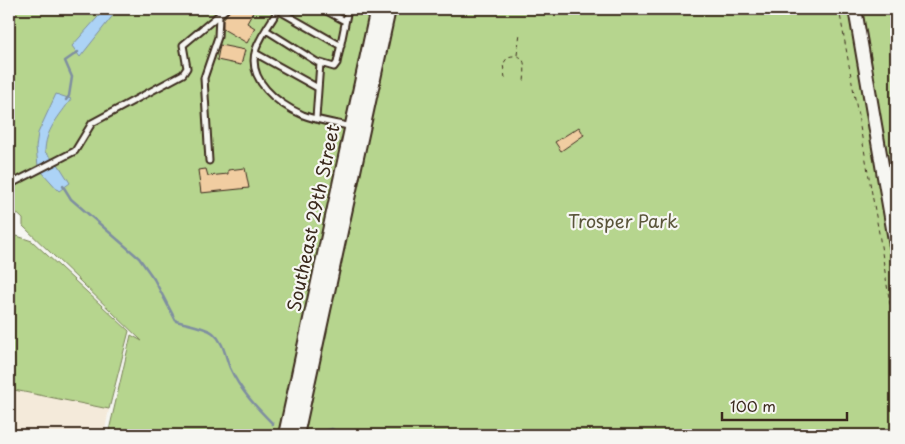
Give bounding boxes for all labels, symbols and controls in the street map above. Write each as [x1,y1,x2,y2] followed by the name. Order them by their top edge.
[280,122,346,314] street label: Southeast 29th Street
[568,207,678,234] park label: Trosper Park
[722,389,848,421] scale bar
[730,394,776,417] text: 100 m

